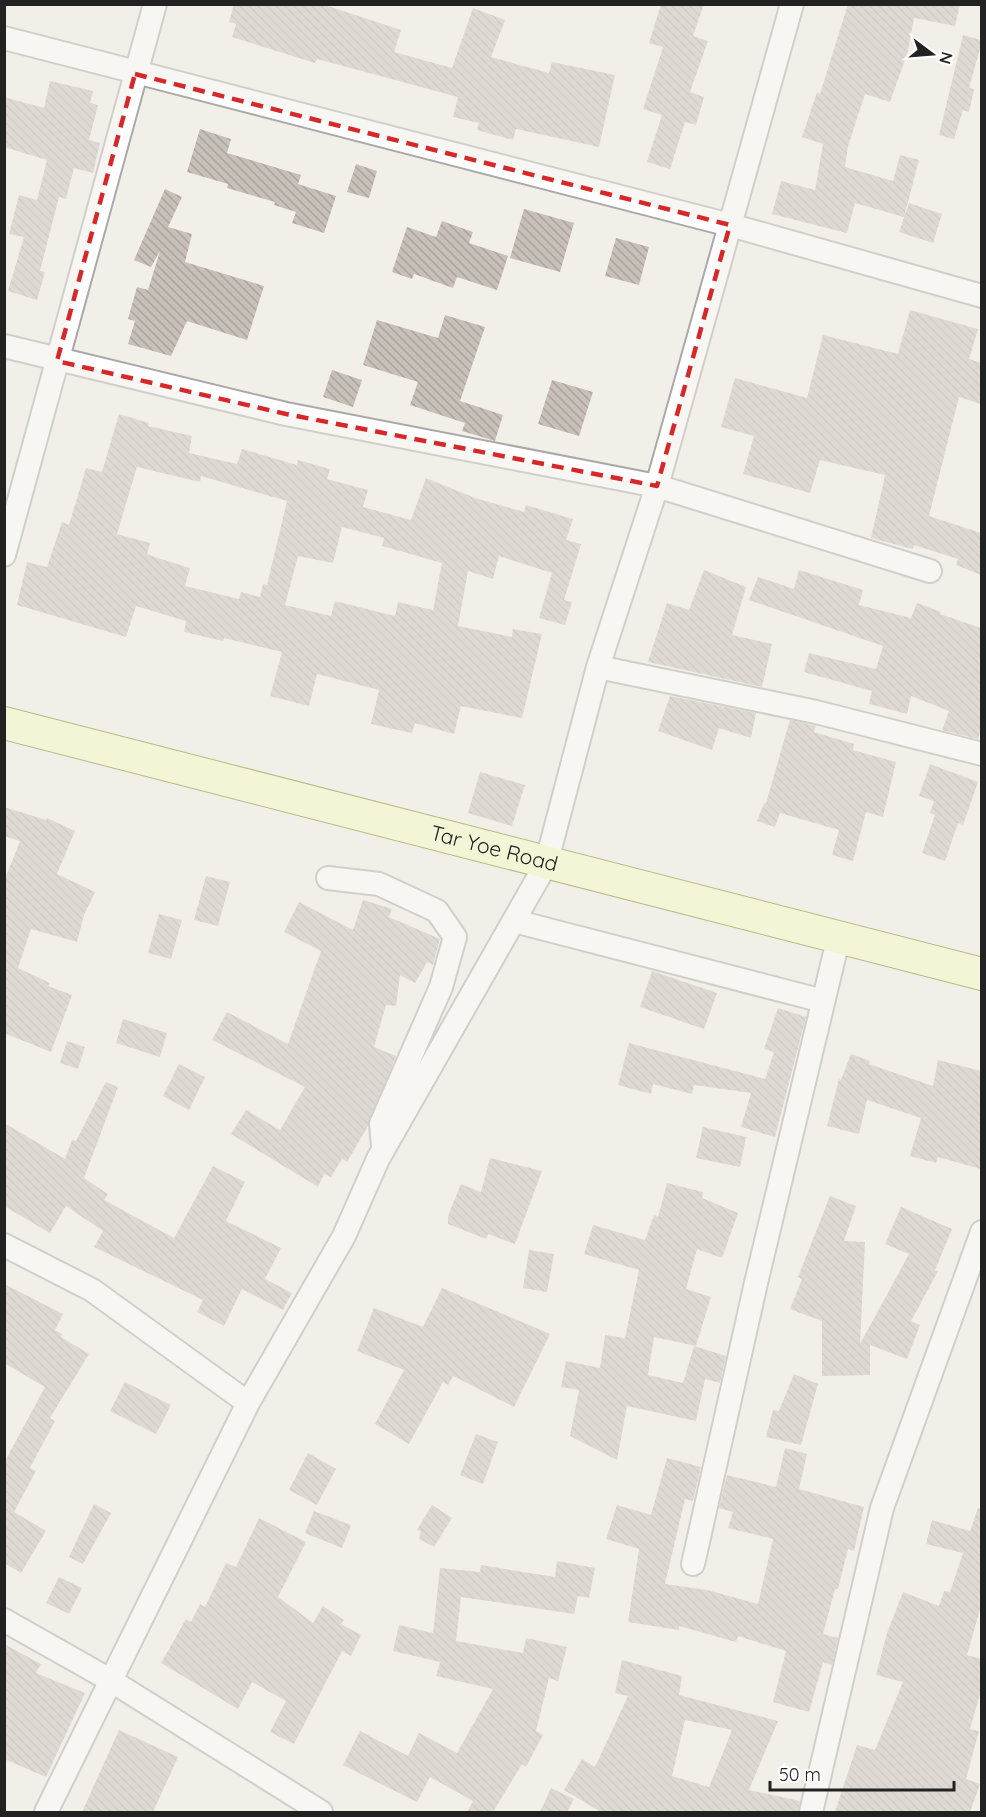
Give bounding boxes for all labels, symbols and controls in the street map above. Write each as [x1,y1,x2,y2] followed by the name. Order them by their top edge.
[902,24,962,84] north arrow
[935,50,958,67] text: N
[428,819,561,877] street label: Tar Yoe Road
[770,1754,954,1792] scale bar
[779,1763,821,1786] text: 50 m

